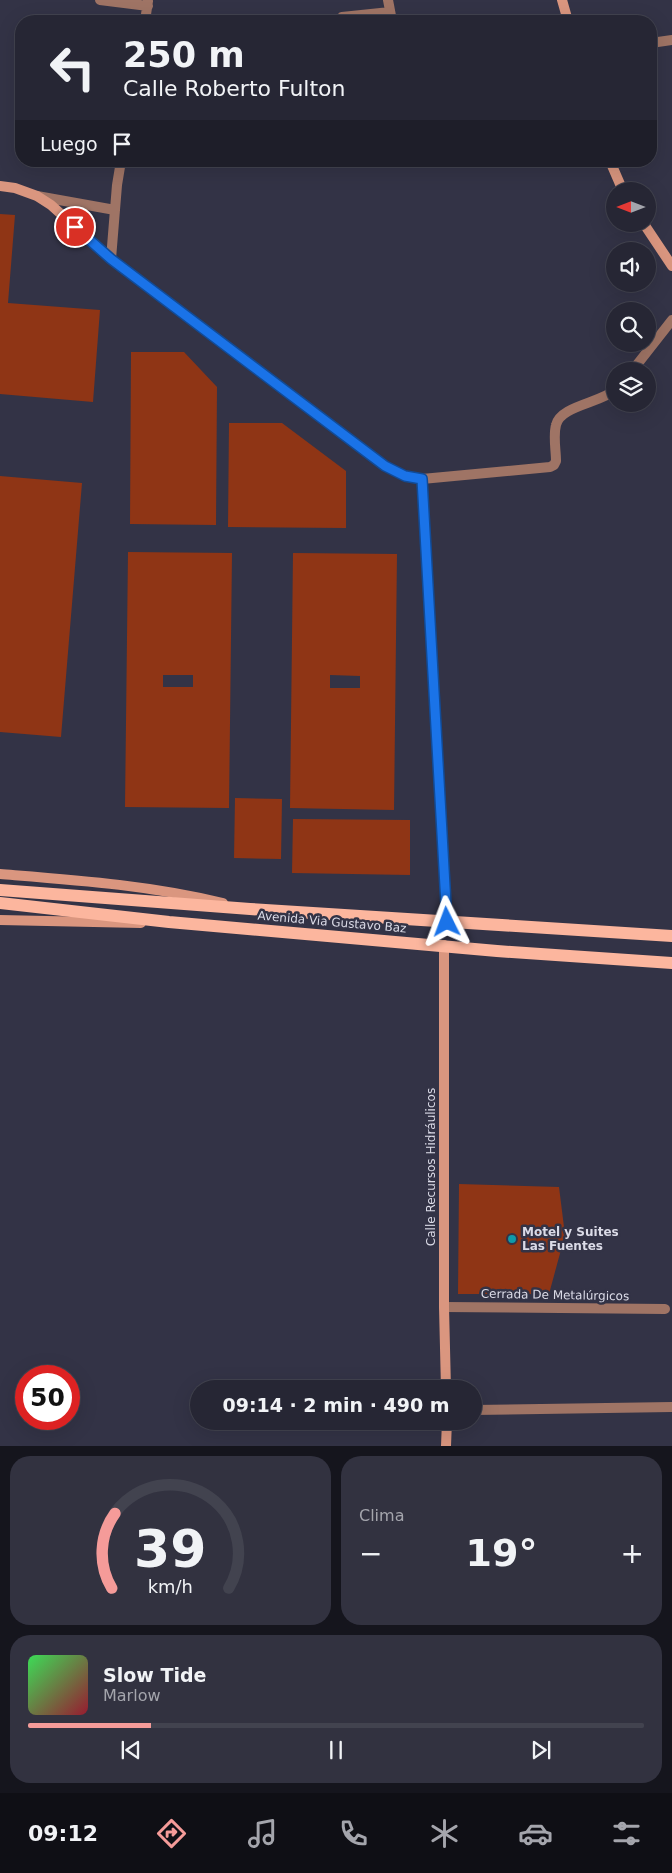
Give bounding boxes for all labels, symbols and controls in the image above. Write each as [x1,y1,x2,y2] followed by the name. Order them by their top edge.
[40,35,105,100] icon: left
[123,35,245,75] text: 250 m
[123,76,346,101] text: Calle Roberto Fulton
[108,130,136,158] icon: arrive
[40,133,98,155] text: Luego
[606,182,656,232] north arrow
[606,182,656,412] map controls
[54,206,96,248] pin
[61,213,89,241] icon: arrive
[606,242,656,292] button: sound
[606,302,656,352] button: search
[606,362,656,412] button: layers
[420,895,472,947] position arrow
[257,909,407,935] street label: Avenida Via Gustavo Baz
[424,1088,438,1246] street label: Calle Recursos Hidráulicos
[522,1225,619,1253] place label: Motel y Suites Las Fuentes
[506,1233,518,1245] marker: Motel y Suites Las Fuentes
[481,1287,629,1303] street label: Cerrada De Metalúrgicos
[15,1365,80,1430] speed limit sign: 50
[222,1394,450,1416] text: 09:14 · 2 min · 490 m
[359,1506,404,1525] text: Clima
[134,1519,207,1579] text: 39
[466,1531,537,1575] text: 19°
[359,1537,382,1570] text: −
[621,1537,644,1570] text: +
[148,1576,193,1597] text: km/h
[103,1664,206,1686] text: Slow Tide
[103,1686,161,1705] text: Marlow
[117,1736,145,1764] icon: previous
[322,1736,350,1764] icon: pause
[527,1736,555,1764] icon: next
[154,1816,189,1851] icon: directions
[245,1816,280,1851] icon: music
[336,1816,371,1851] icon: phone
[427,1816,462,1851] icon: climate
[518,1816,553,1851] icon: car
[609,1816,644,1851] icon: filters
[28,1821,98,1846] text: 09:12

